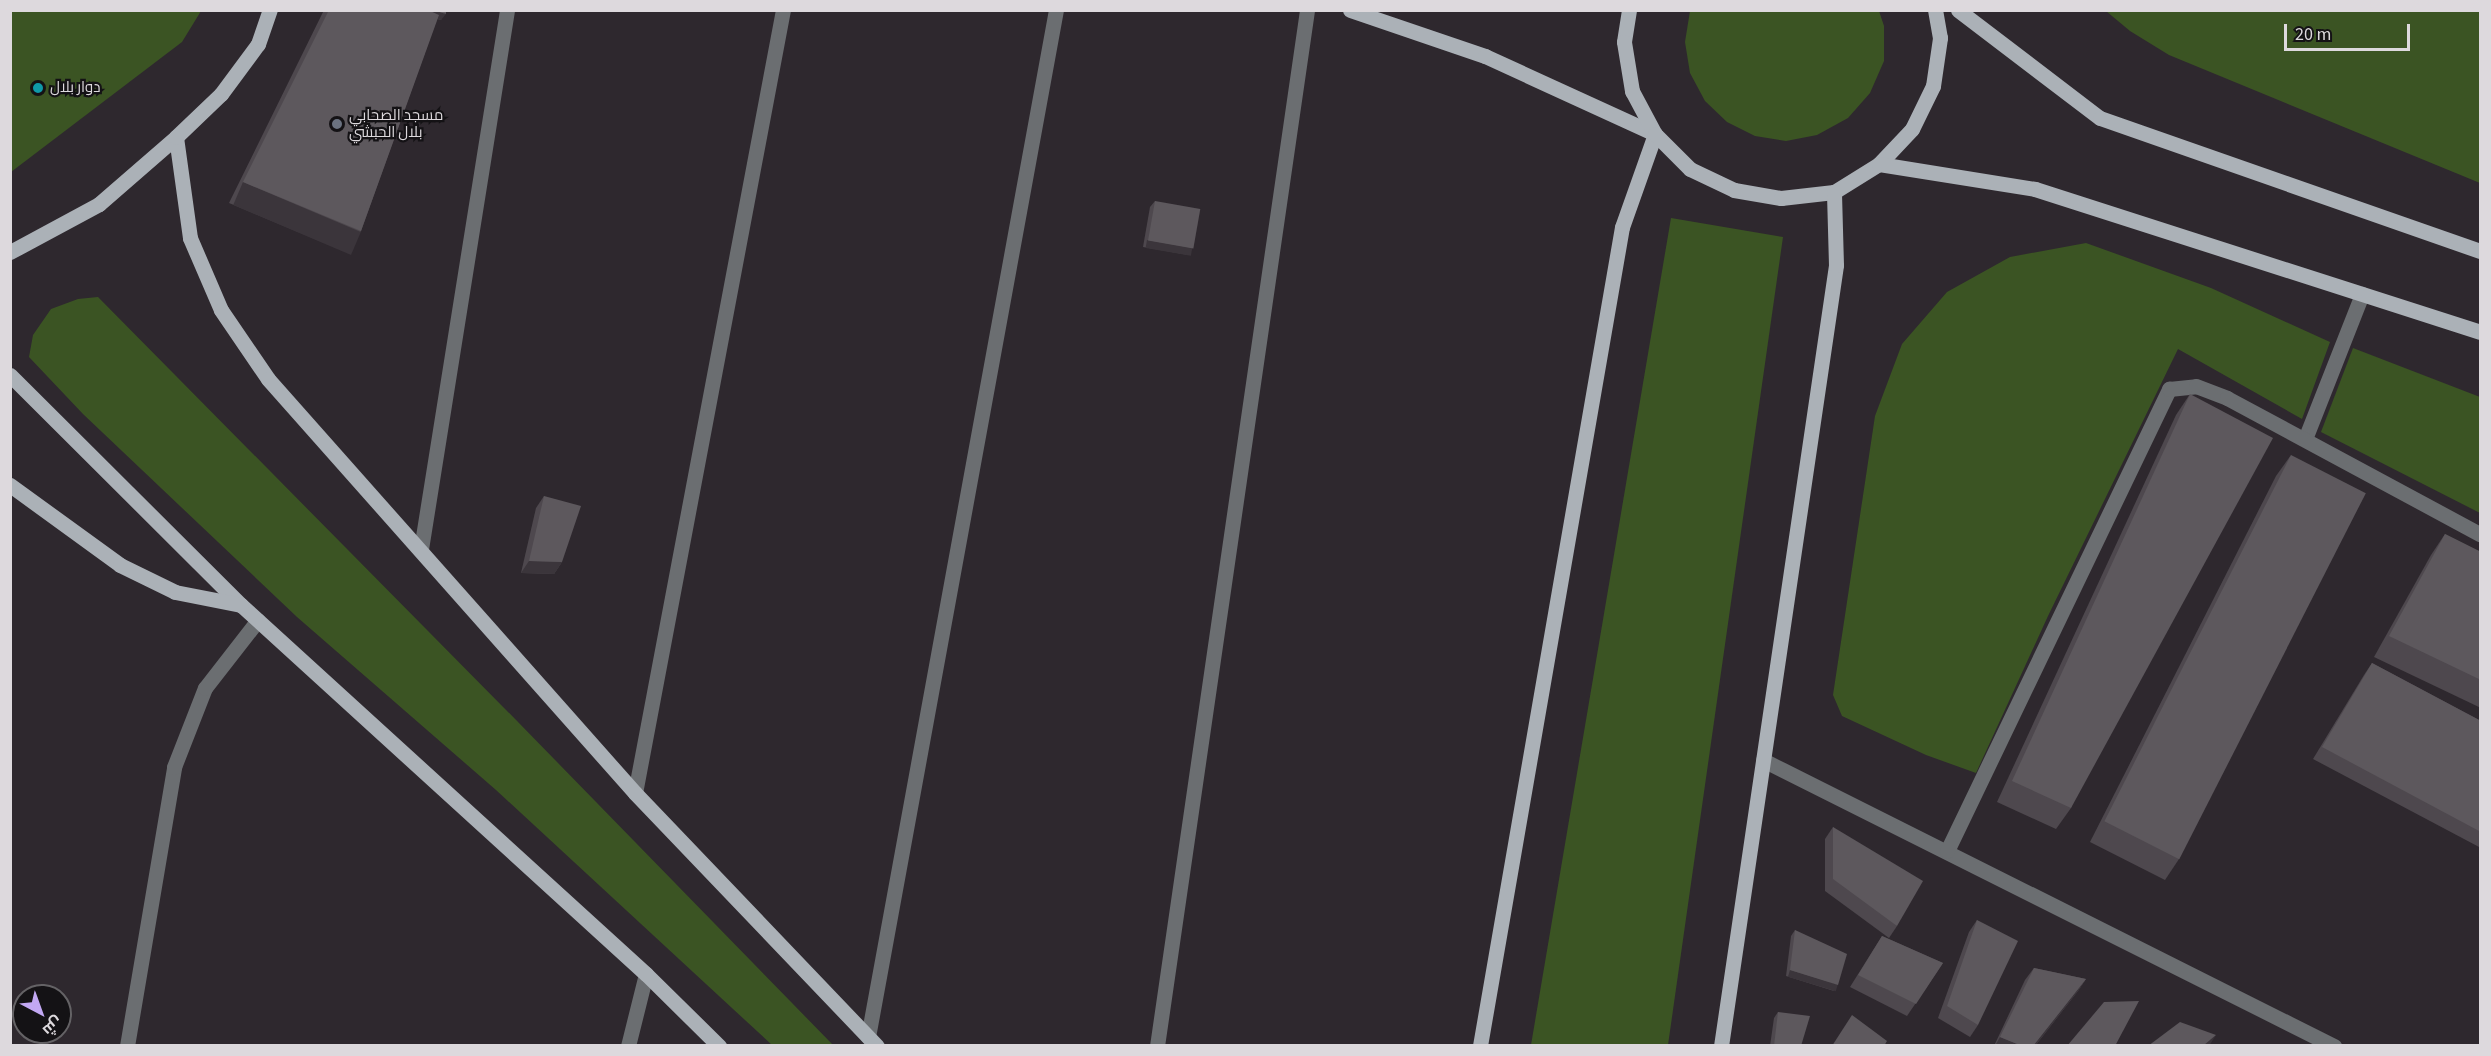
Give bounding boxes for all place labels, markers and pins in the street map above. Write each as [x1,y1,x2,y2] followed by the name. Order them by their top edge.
[50,79,100,97] place label: دوار بلال
[31,81,45,95] marker: دوار بلال
[349,106,443,141] place label: مسجد الصحابي بلال الحبشي
[330,117,344,131] marker: مسجد الصحابي بلال الحبشي

